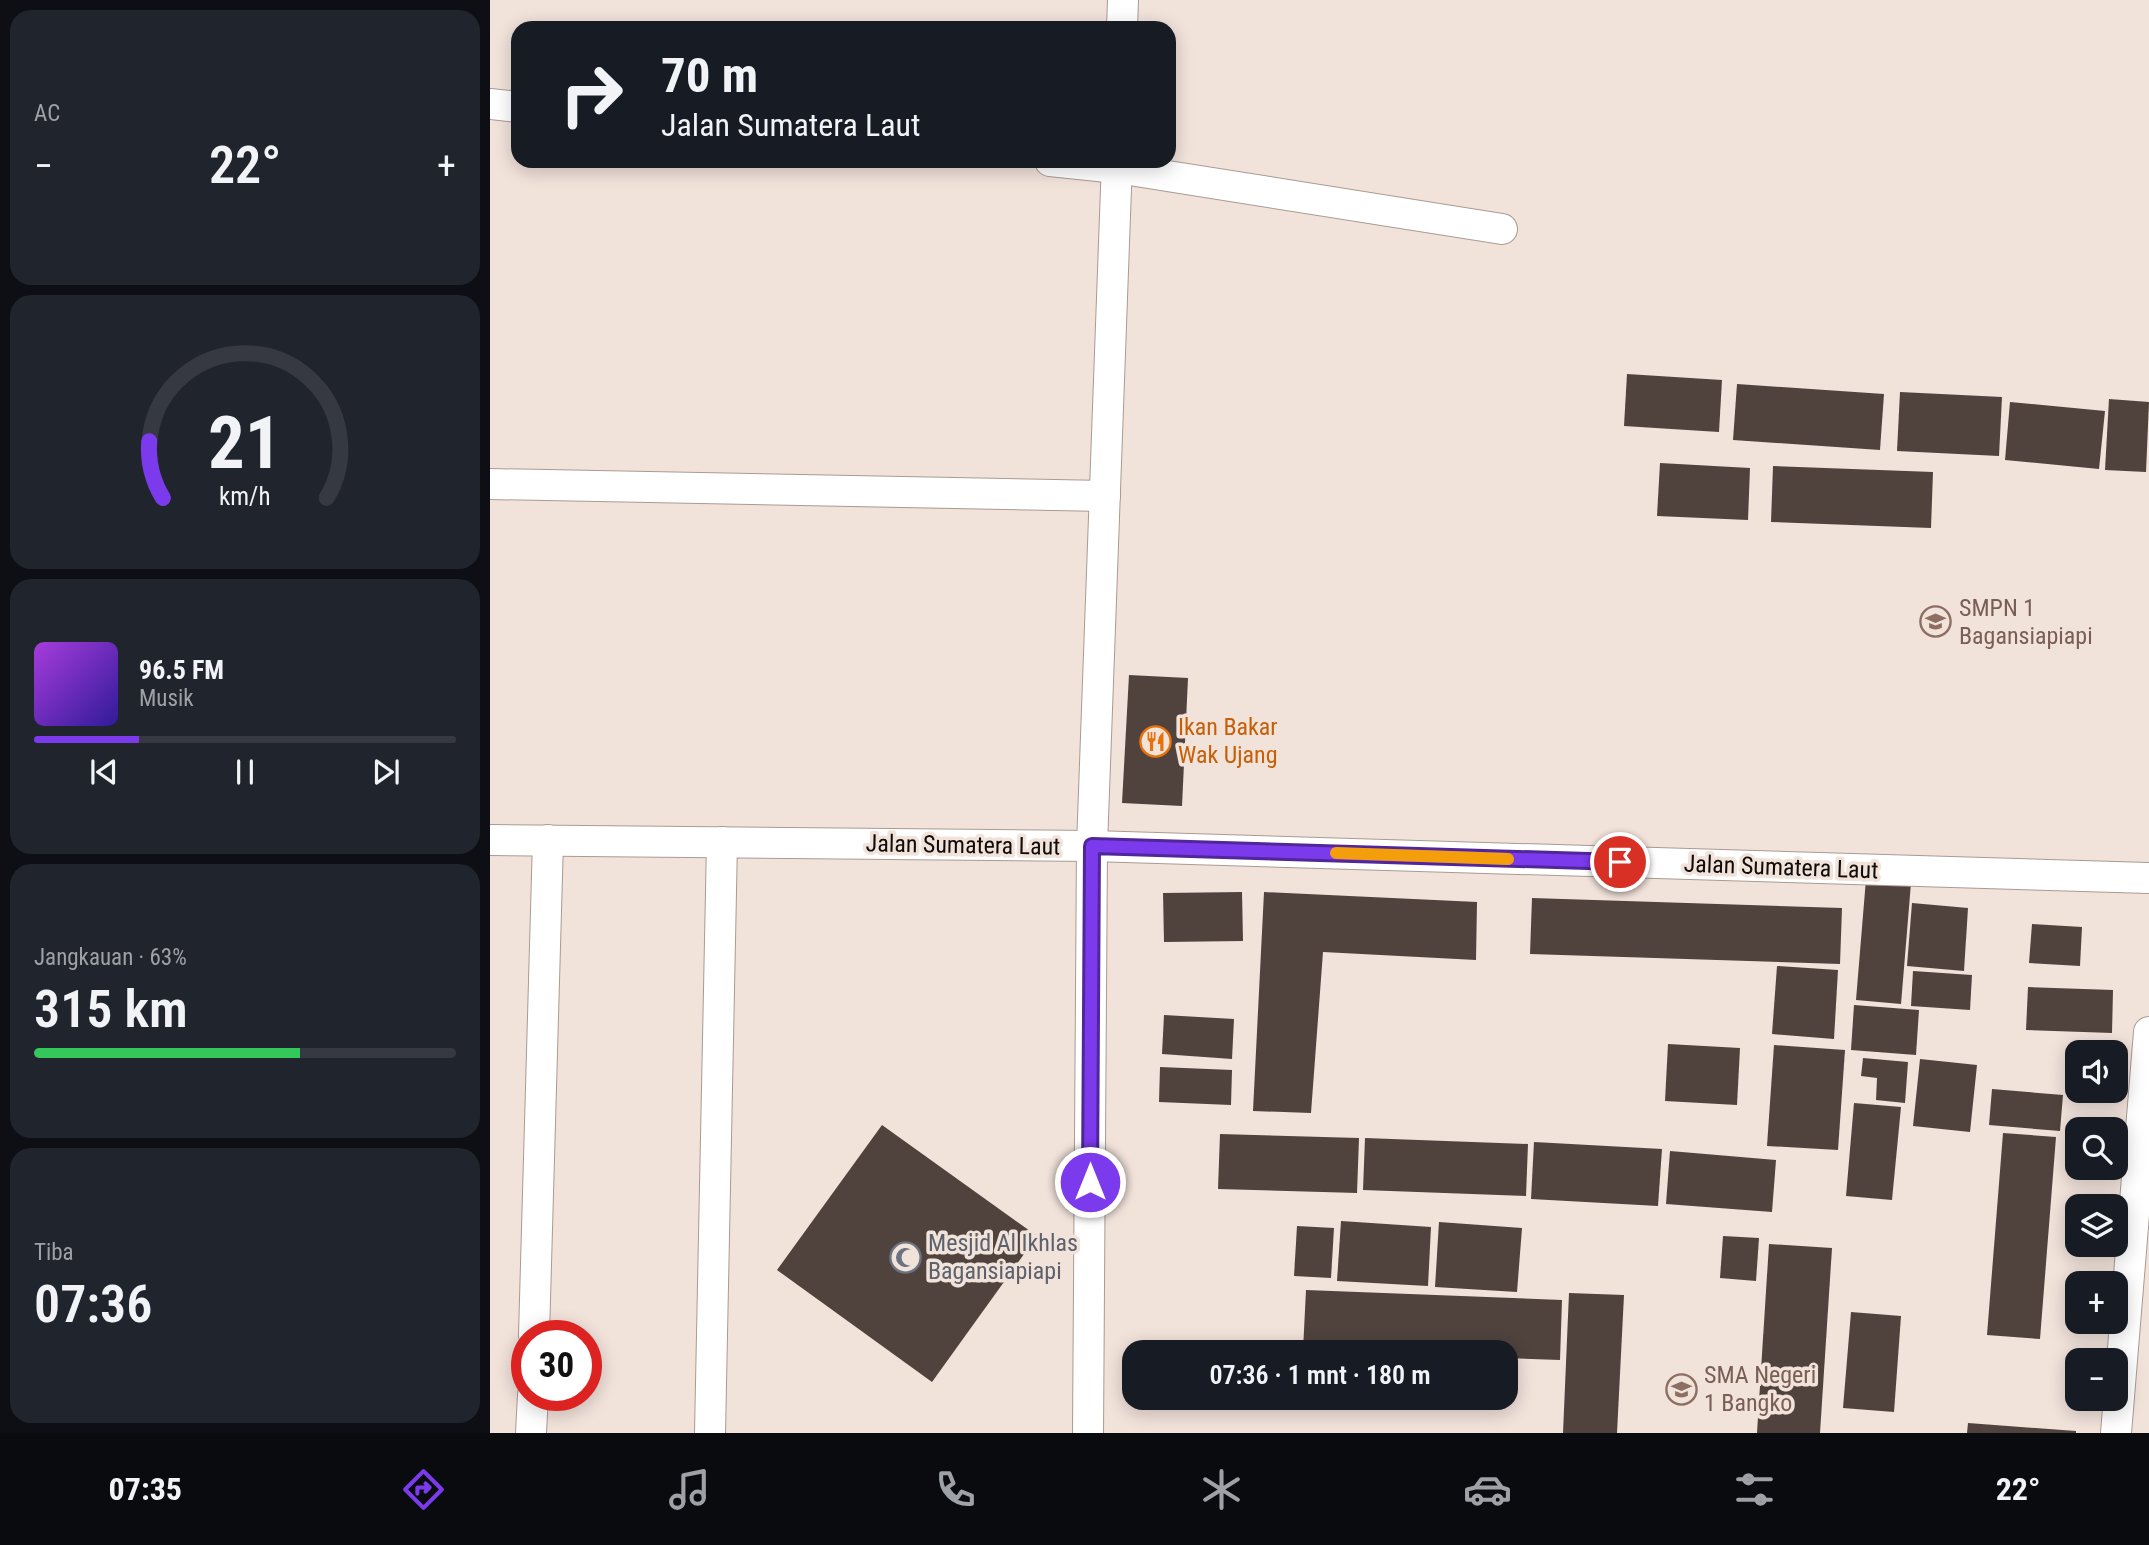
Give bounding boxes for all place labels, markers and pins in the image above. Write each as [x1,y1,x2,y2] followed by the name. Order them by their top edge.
[1959,594,2093,650] place label: SMPN 1 Bagansiapiapi
[1919,605,1953,639] school or university icon: SMPN 1 Bagansiapiapi
[1178,713,1278,769] place label: Ikan Bakar Wak Ujang
[1138,724,1172,758] restaurant icon: Ikan Bakar Wak Ujang
[1590,832,1650,892] pin
[928,1229,1078,1285] place label: Mesjid Al Ikhlas Bagansiapiapi
[888,1240,922,1274] mosque icon: Mesjid Al Ikhlas Bagansiapiapi
[1704,1361,1816,1417] place label: SMA Negeri 1 Bangko
[1664,1372,1698,1406] school or university icon: SMA Negeri 1 Bangko

